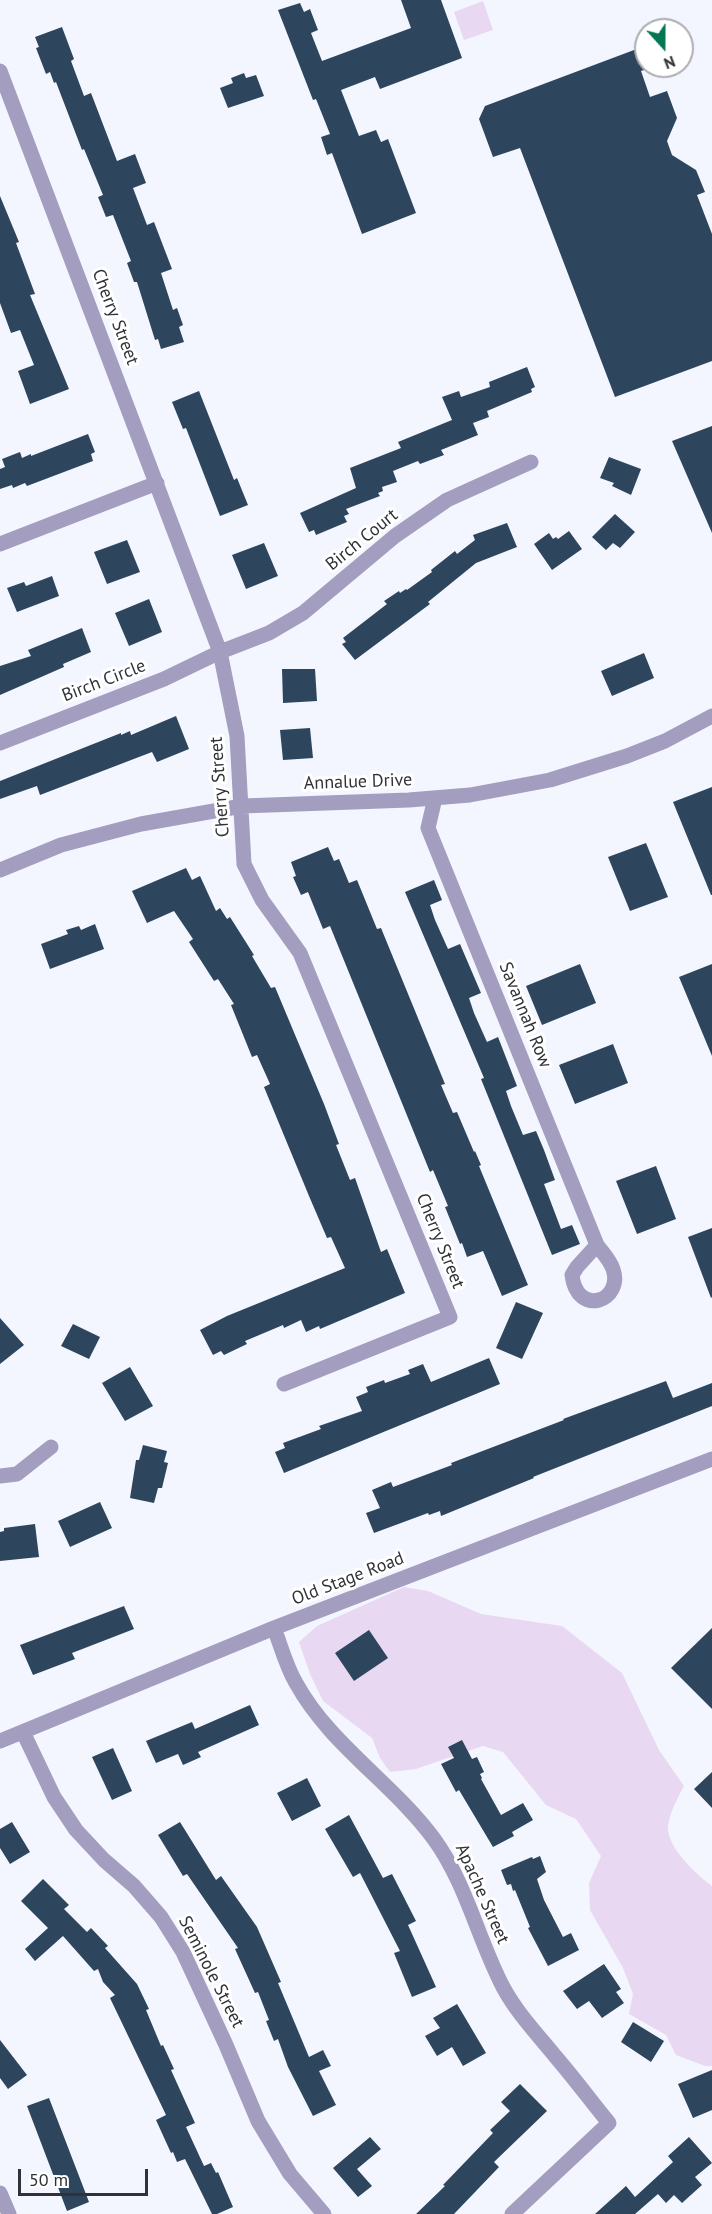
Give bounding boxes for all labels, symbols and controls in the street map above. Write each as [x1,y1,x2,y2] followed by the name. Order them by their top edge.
[634,18,694,78] north arrow
[661,52,678,74] text: N
[87,266,143,368] street label: Cherry Street
[322,505,402,575] street label: Birch Court
[59,655,149,707] street label: Birch Circle
[206,736,234,838] street label: Cherry Street
[303,769,413,795] street label: Annalue Drive
[494,959,556,1071] street label: Savannah Row
[411,1190,469,1292] street label: Cherry Street
[289,1548,407,1610] street label: Old Stage Road
[450,1841,514,1947] street label: Apache Street
[173,1912,249,2032] street label: Seminole Street
[21,2157,152,2195] scale bar
[29,2168,68,2191] text: 50 m

